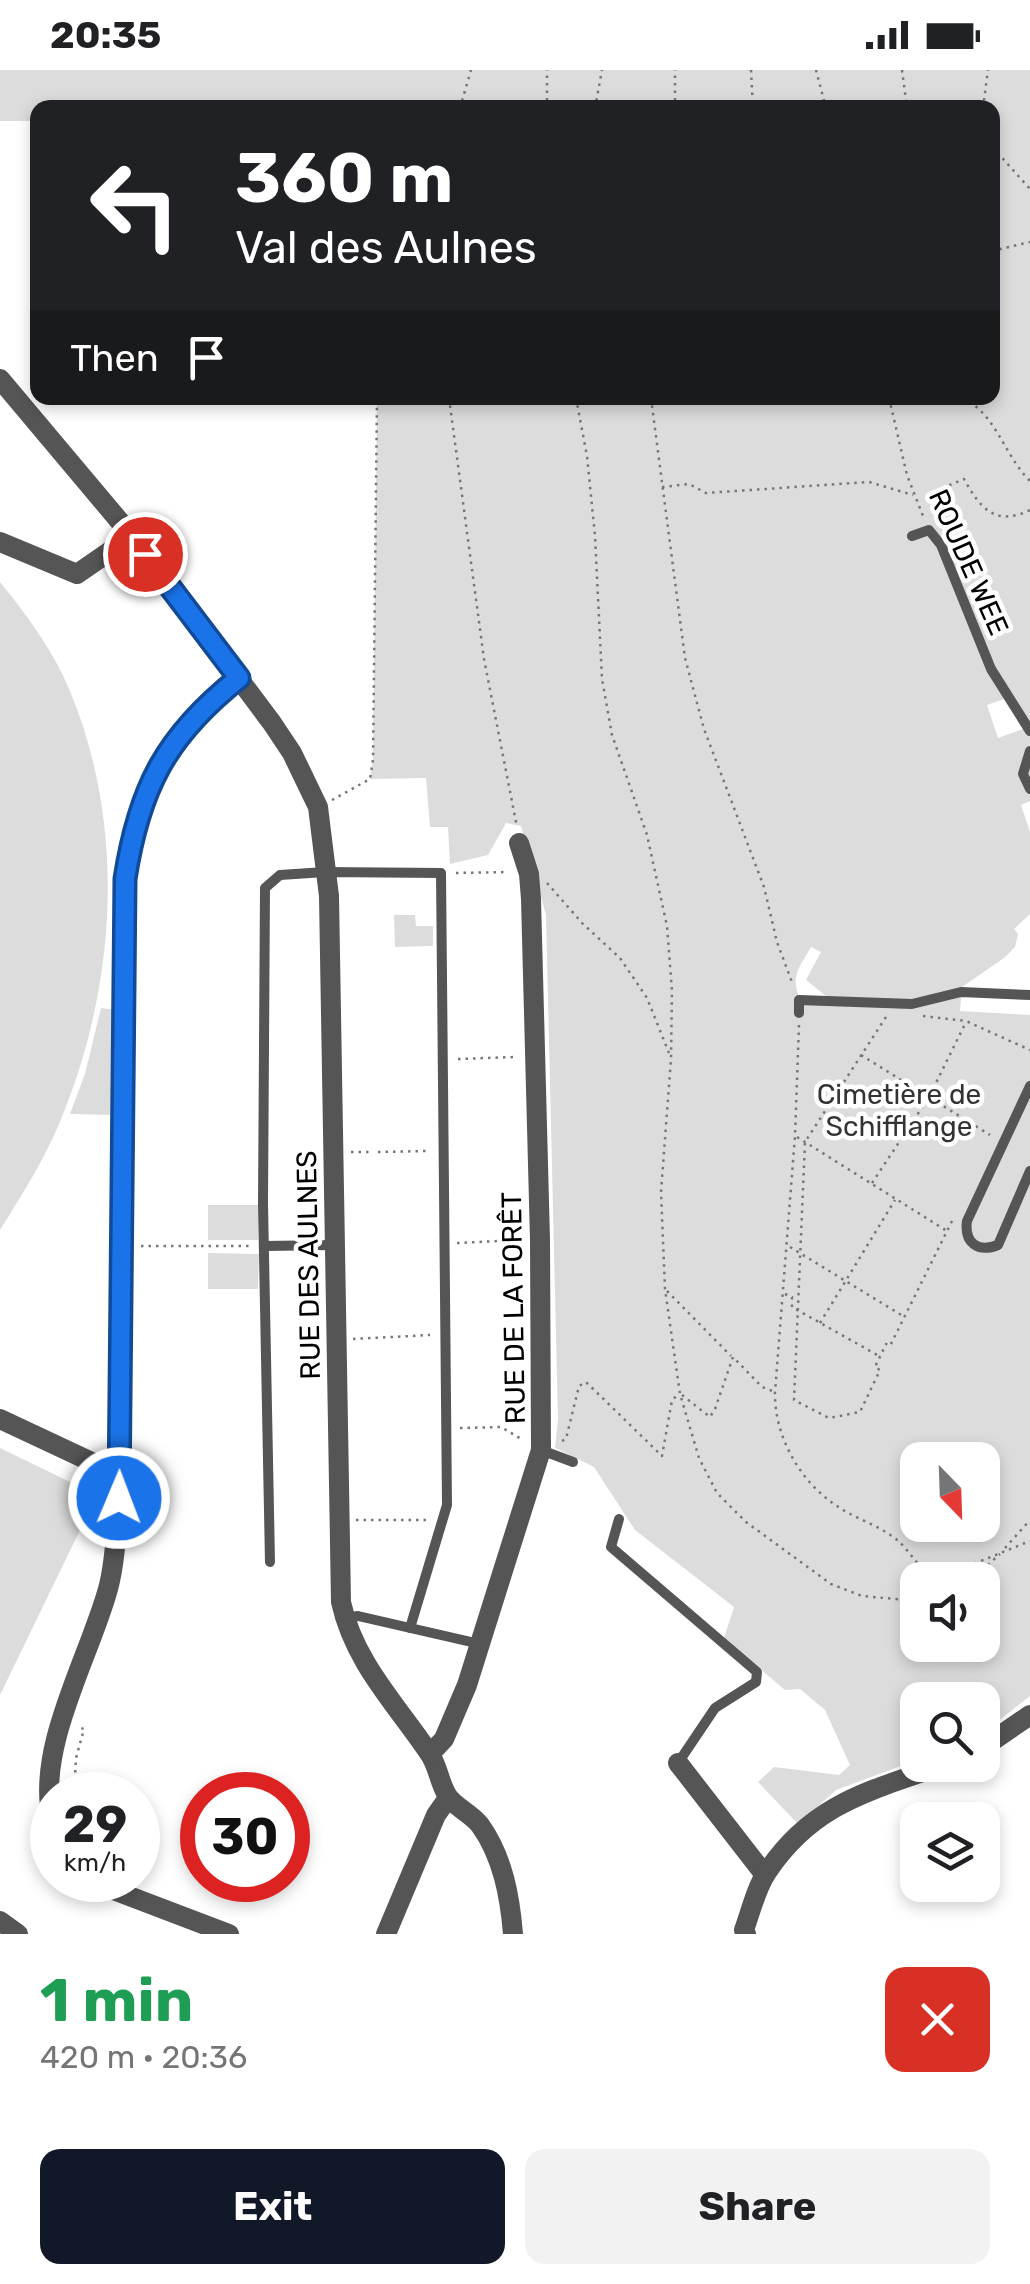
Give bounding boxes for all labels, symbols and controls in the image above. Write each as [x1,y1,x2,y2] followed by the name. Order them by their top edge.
[50,12,161,58] text: 20:35
[235,137,453,220] text: 360 m
[70,140,200,270] icon: left
[235,221,537,274] text: Val des Aulnes
[179,330,234,385] icon: arrive
[70,335,159,381] text: Then
[922,484,1015,640] street label: ROUDE WEE
[103,512,188,597] pin
[118,527,173,582] icon: arrive
[817,1078,981,1143] park label: Cimetière de Schifflange
[290,1150,327,1380] street label: RUE DES AULNES
[495,1192,532,1424] street label: RUE DE LA FORÊT
[900,1442,1000,1542] north arrow
[900,1442,1000,1902] map controls
[67,1446,171,1550] position arrow
[900,1562,1000,1662] button: sound
[900,1682,1000,1782] button: search
[180,1772,310,1902] speed limit sign: 30
[63,1795,127,1855] text: 29
[900,1802,1000,1902] button: layers
[64,1848,126,1877] text: km/h
[40,1965,193,2036] text: 1 min
[885,1967,990,2072] button: close
[40,2038,247,2076] text: 420 m · 20:36
[40,2149,505,2264] button: Exit
[525,2149,990,2264] button: Share

